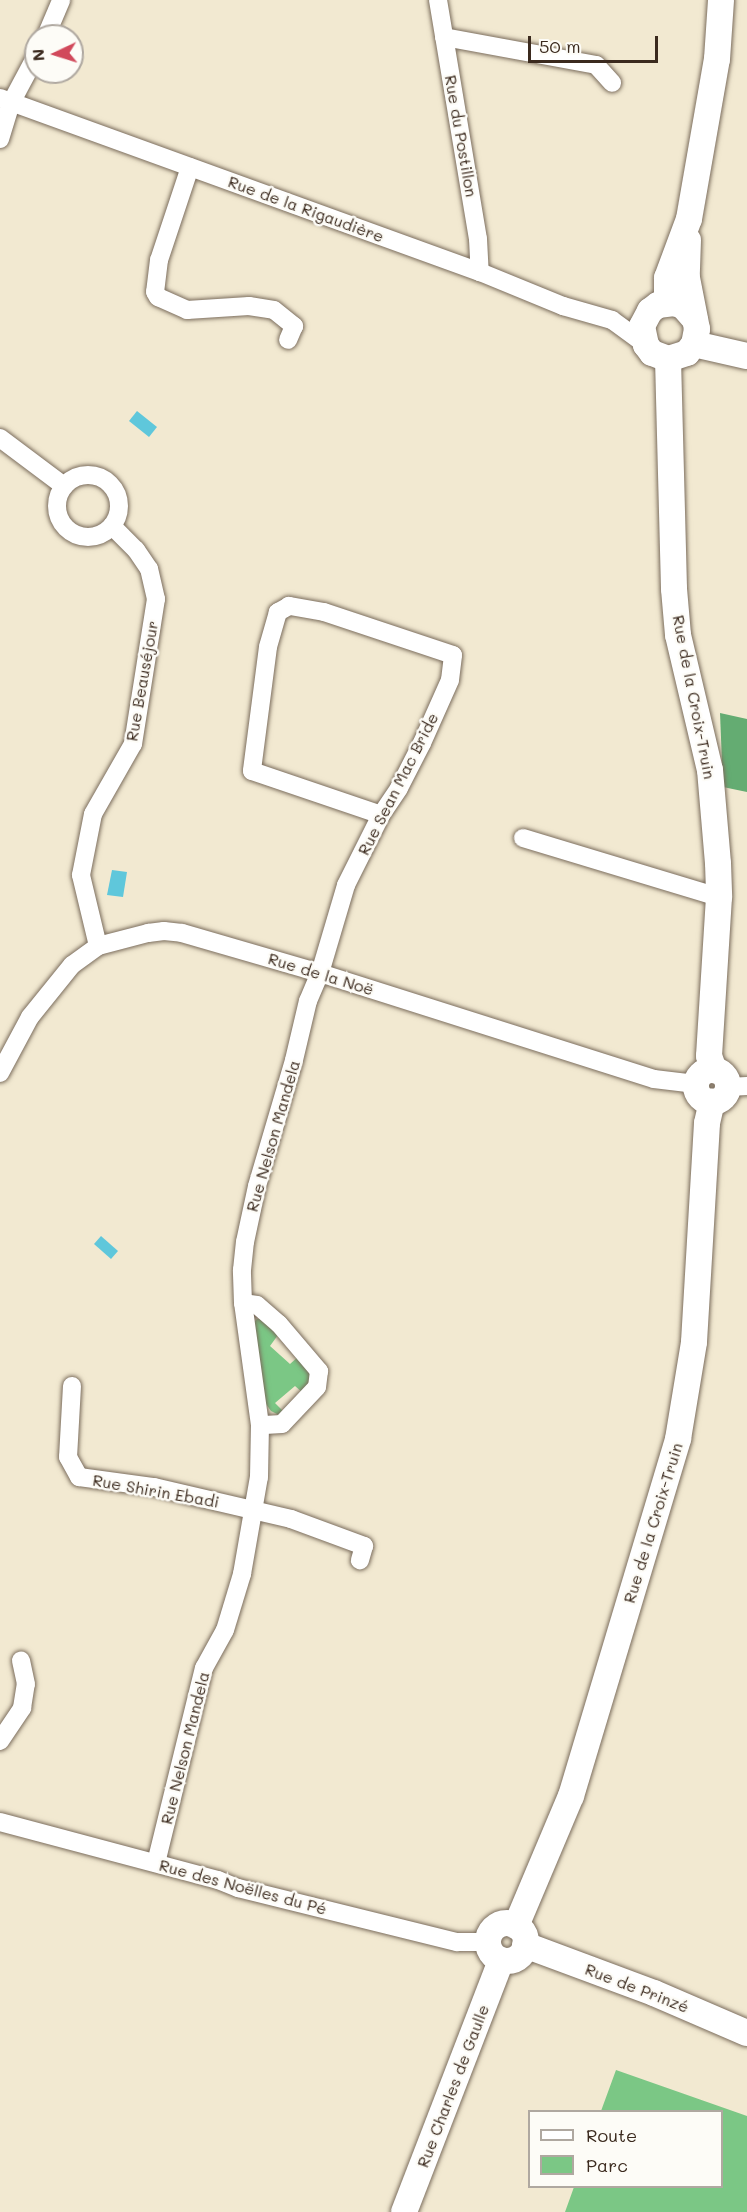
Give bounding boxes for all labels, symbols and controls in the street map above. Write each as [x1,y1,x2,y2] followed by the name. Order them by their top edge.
[24,24,84,84] north arrow
[531,24,662,62] scale bar
[539,34,581,58] text: 50 m
[27,48,48,62] text: N
[441,74,481,198] street label: Rue du Postillon
[226,172,386,246] street label: Rue de la Rigaudière
[669,613,719,781] street label: Rue de la Croix-Truin
[122,619,162,743] street label: Rue Beauséjour
[354,710,442,858] street label: Rue Sean Mac Bride
[266,949,376,999] street label: Rue de la Noë
[242,1058,304,1214] street label: Rue Nelson Mandela
[619,1441,687,1605] street label: Rue de la Croix-Truin
[91,1470,221,1512] street label: Rue Shirin Ebadi
[157,1670,213,1826] street label: Rue Nelson Mandela
[157,1855,329,1919] street label: Rue des Noëlles du Pé
[582,1959,692,2017] street label: Rue de Prinzé
[413,2002,493,2170] street label: Rue Charles de Gaulle
[528,2110,723,2188] legend
[586,2123,637,2147] text: Route
[586,2153,628,2177] text: Parc

